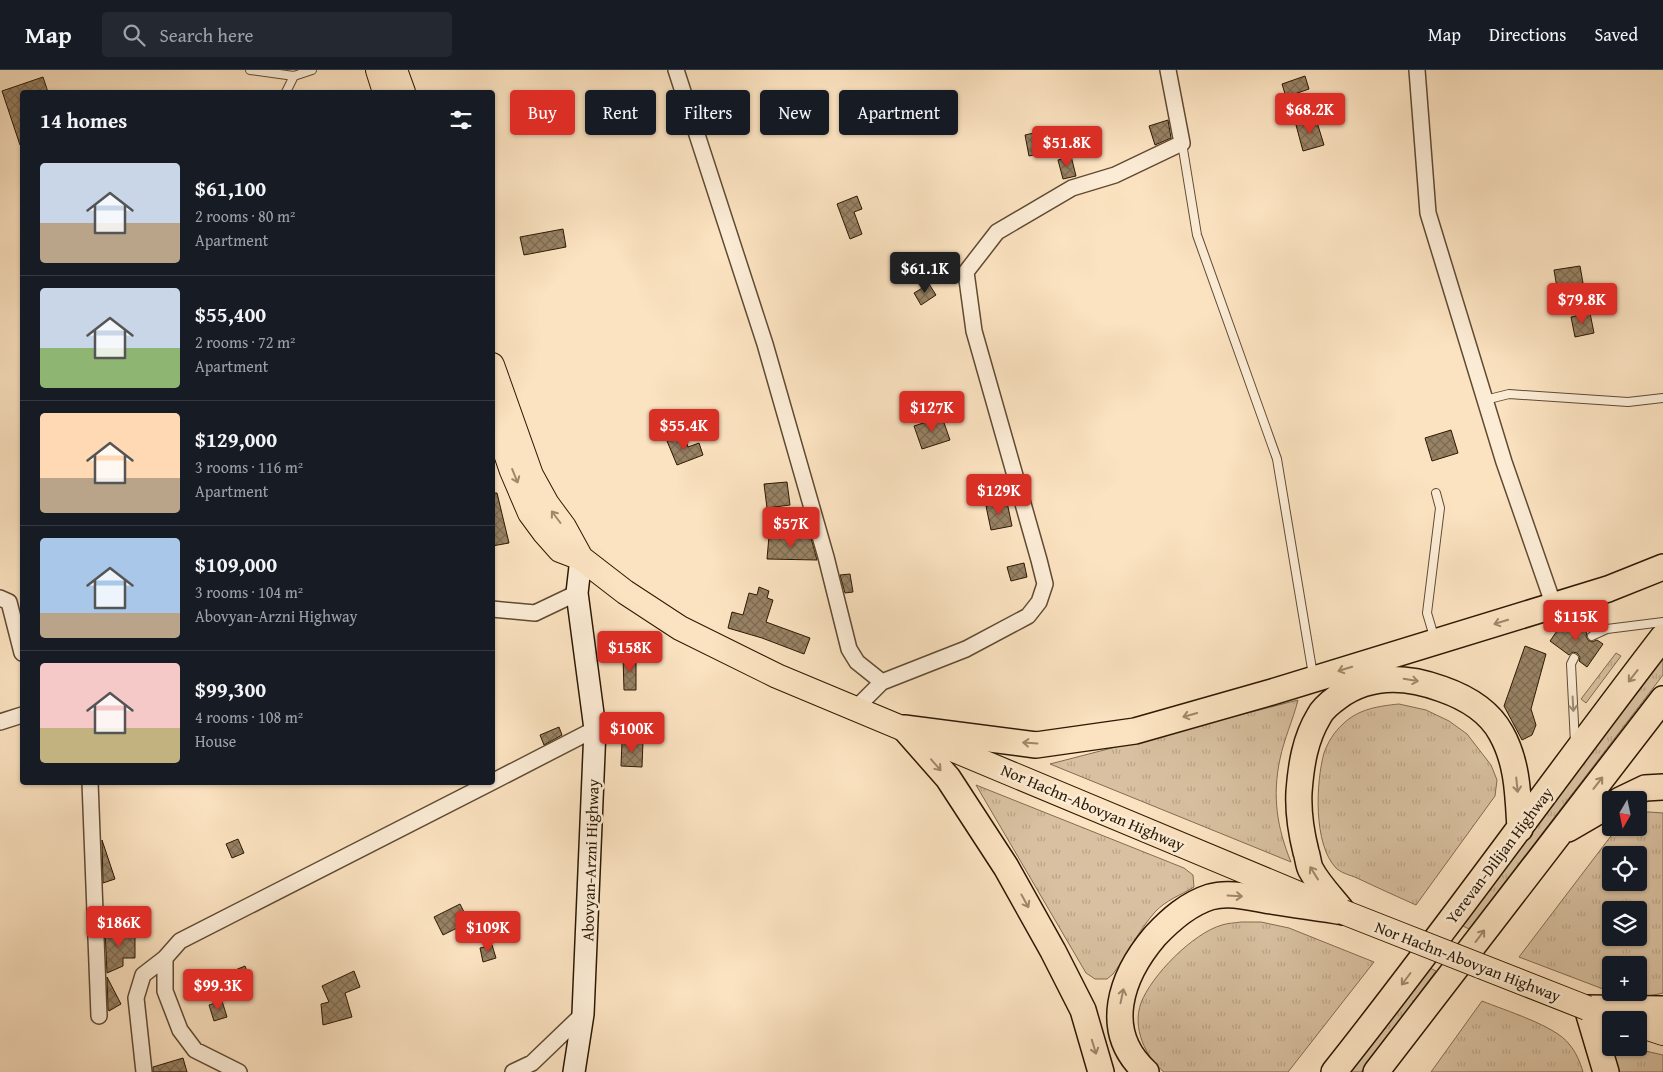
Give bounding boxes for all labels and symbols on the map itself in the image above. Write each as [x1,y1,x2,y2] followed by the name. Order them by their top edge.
[1269,92,1351,135] pin: $68.2K
[1026,126,1108,168] pin: $51.8K
[884,252,966,294] pin: $61.1K
[1541,282,1623,325] pin: $79.8K
[897,390,967,433] pin: $127K
[643,408,725,451] pin: $55.4K
[510,468,520,483] one-way arrow
[964,474,1034,516] pin: $129K
[761,506,821,549] pin: $57K
[551,510,561,524] one-way arrow
[1541,600,1611,642] pin: $115K
[1493,617,1509,627] one-way arrow
[595,630,665,673] pin: $158K
[1338,665,1354,675] one-way arrow
[1628,669,1639,682] one-way arrow
[1403,676,1419,686] one-way arrow
[1568,696,1577,712] one-way arrow
[1182,711,1198,721] one-way arrow
[597,712,667,754] pin: $100K
[1023,739,1039,748] one-way arrow
[997,757,1189,857] street label: Nor Hachn-Abovyan Highway
[930,758,941,771] one-way arrow
[1512,776,1522,792] one-way arrow
[1592,777,1603,790] one-way arrow
[575,778,605,942] street label: Abovyan-Arzni Highway
[1439,781,1559,929] street label: Yerevan-Dilijan Highway
[1602,791,1648,836] north arrow
[1309,866,1320,880] one-way arrow
[1226,891,1242,900] one-way arrow
[1020,893,1030,908] one-way arrow
[84,906,154,948] pin: $186K
[453,910,523,953] pin: $109K
[1371,914,1565,1008] street label: Nor Hachn-Abovyan Highway
[1474,930,1485,943] one-way arrow
[177,968,259,1011] pin: $99.3K
[1400,972,1411,985] one-way arrow
[1118,989,1128,1005] one-way arrow
[1089,1039,1099,1055] one-way arrow

